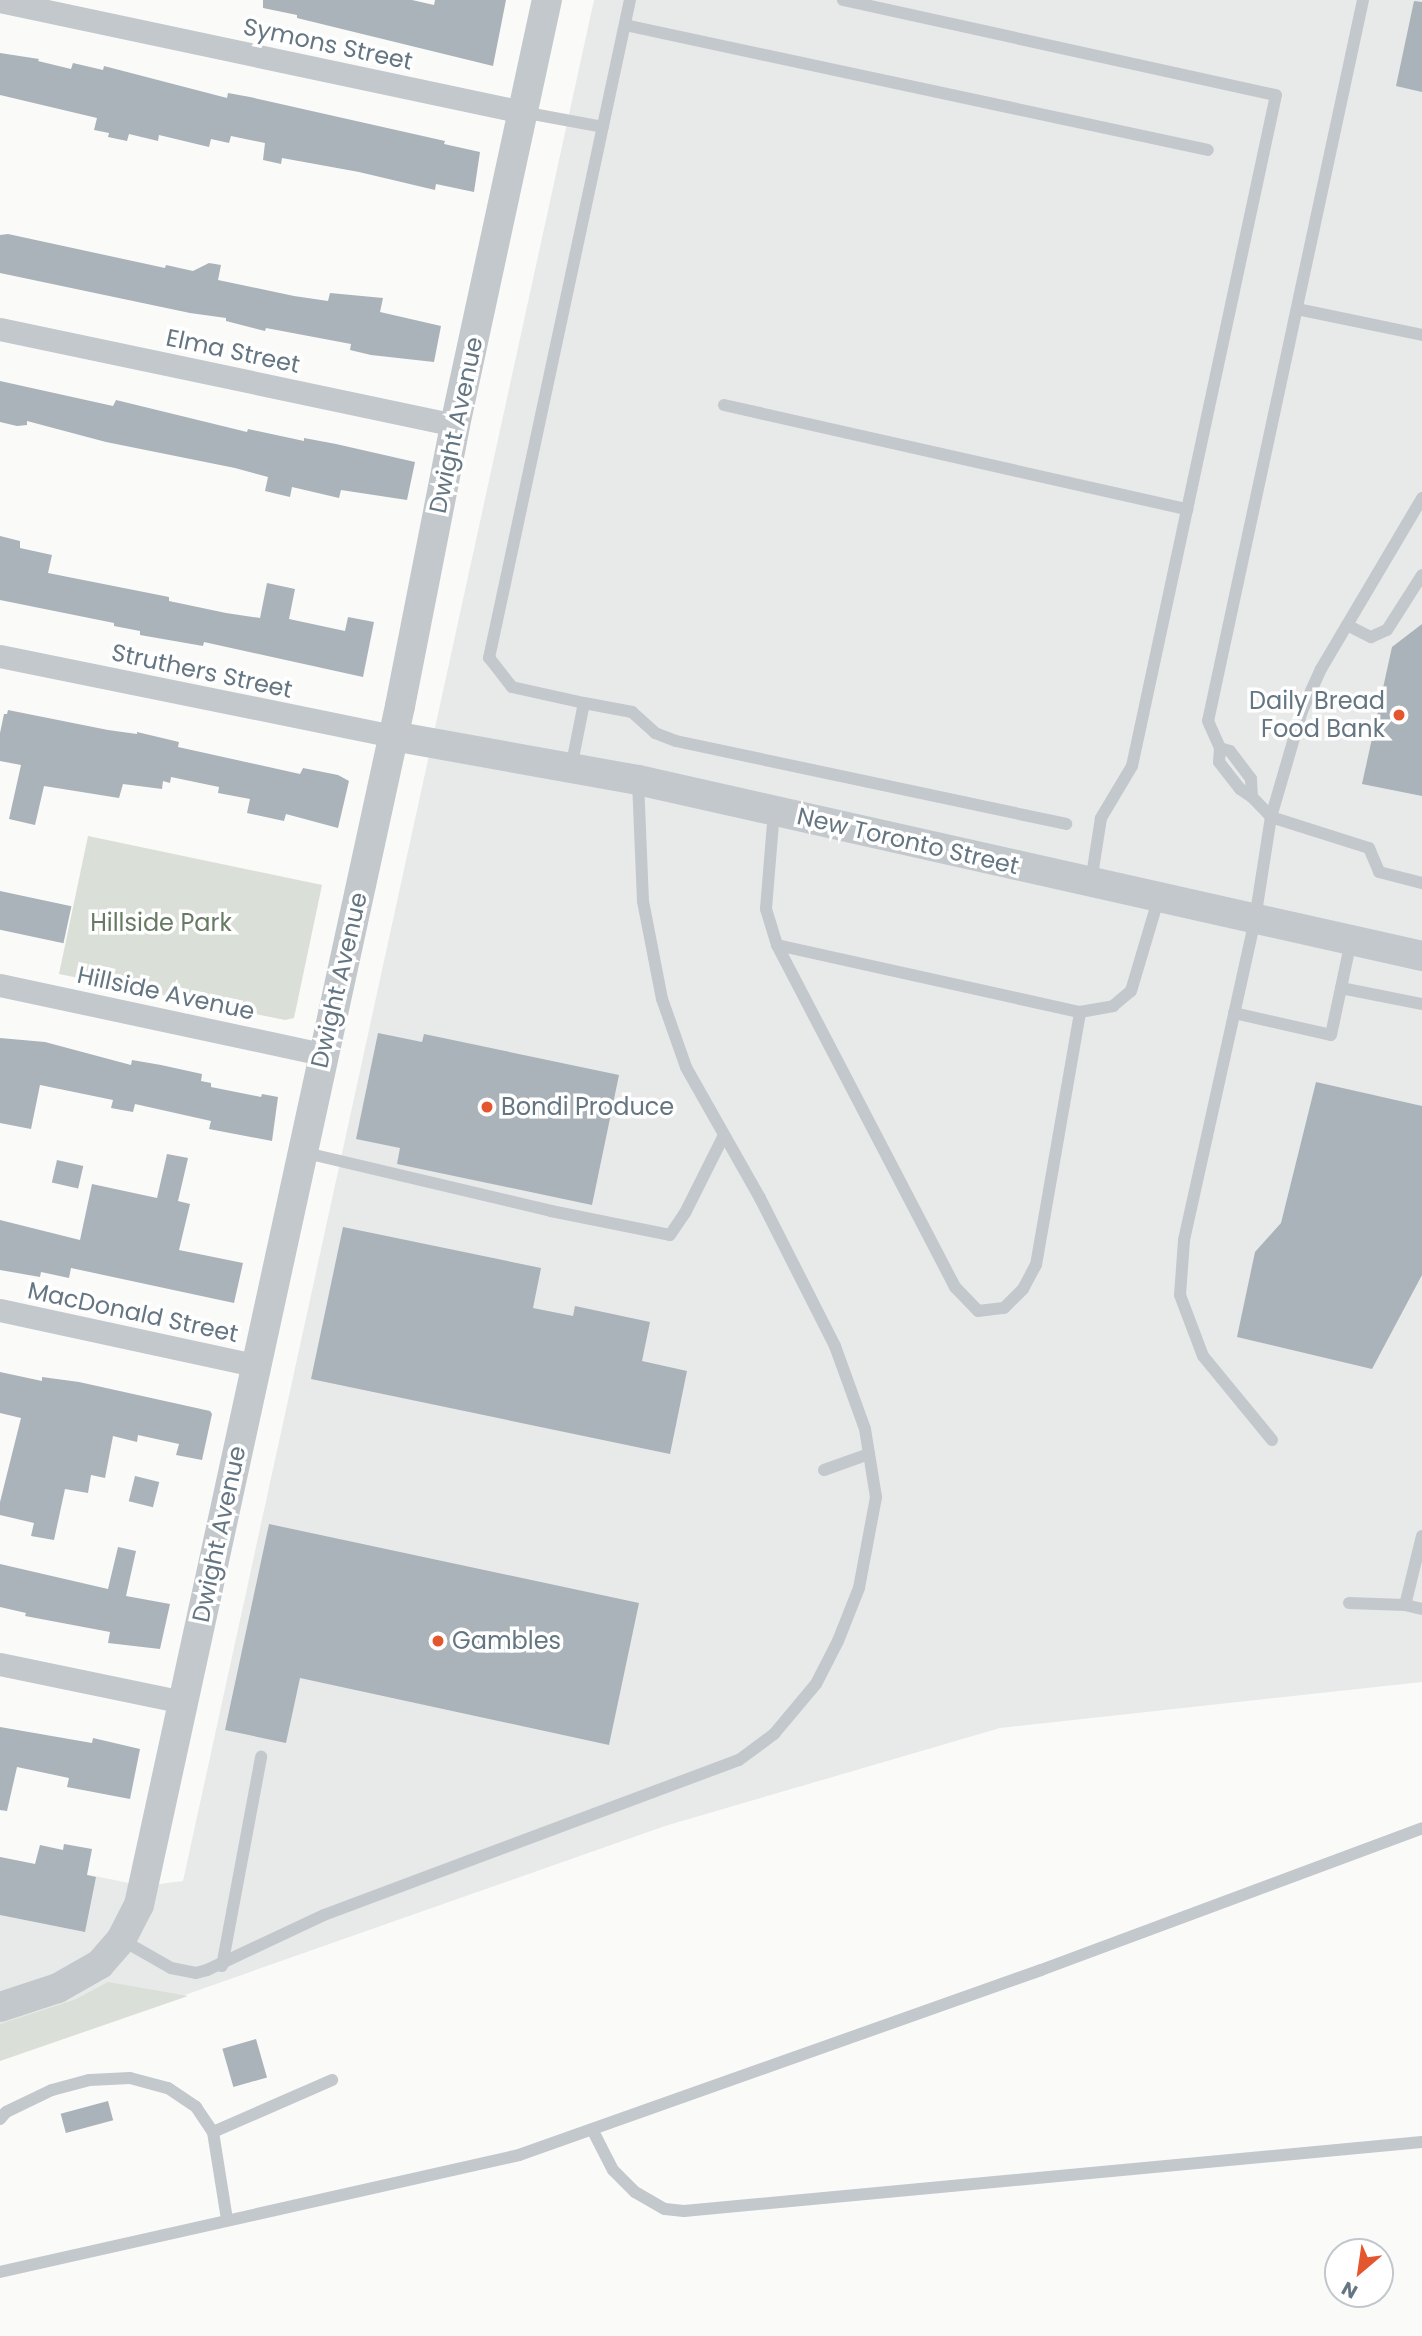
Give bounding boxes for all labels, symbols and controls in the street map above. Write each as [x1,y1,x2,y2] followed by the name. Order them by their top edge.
[241,12,415,76] street label: Symons Street
[164,323,302,379] street label: Elma Street
[423,334,489,516] street label: Dwight Avenue
[109,638,295,704] street label: Struthers Street
[1249,687,1385,743] place label: Daily Bread Food Bank
[1391,707,1407,723] marker: Daily Bread Food Bank
[794,801,1022,881] street label: New Toronto Street
[305,889,373,1071] street label: Dwight Avenue
[90,909,232,937] park label: Hillside Park
[75,960,257,1026] street label: Hillside Avenue
[501,1093,674,1121] place label: Bondi Produce
[479,1099,495,1115] marker: Bondi Produce
[25,1276,241,1348] street label: MacDonald Street
[186,1443,252,1625] street label: Dwight Avenue
[452,1627,561,1655] place label: Gambles
[430,1633,446,1649] marker: Gambles
[1324,2238,1394,2308] north arrow
[1337,2275,1362,2305] text: N

